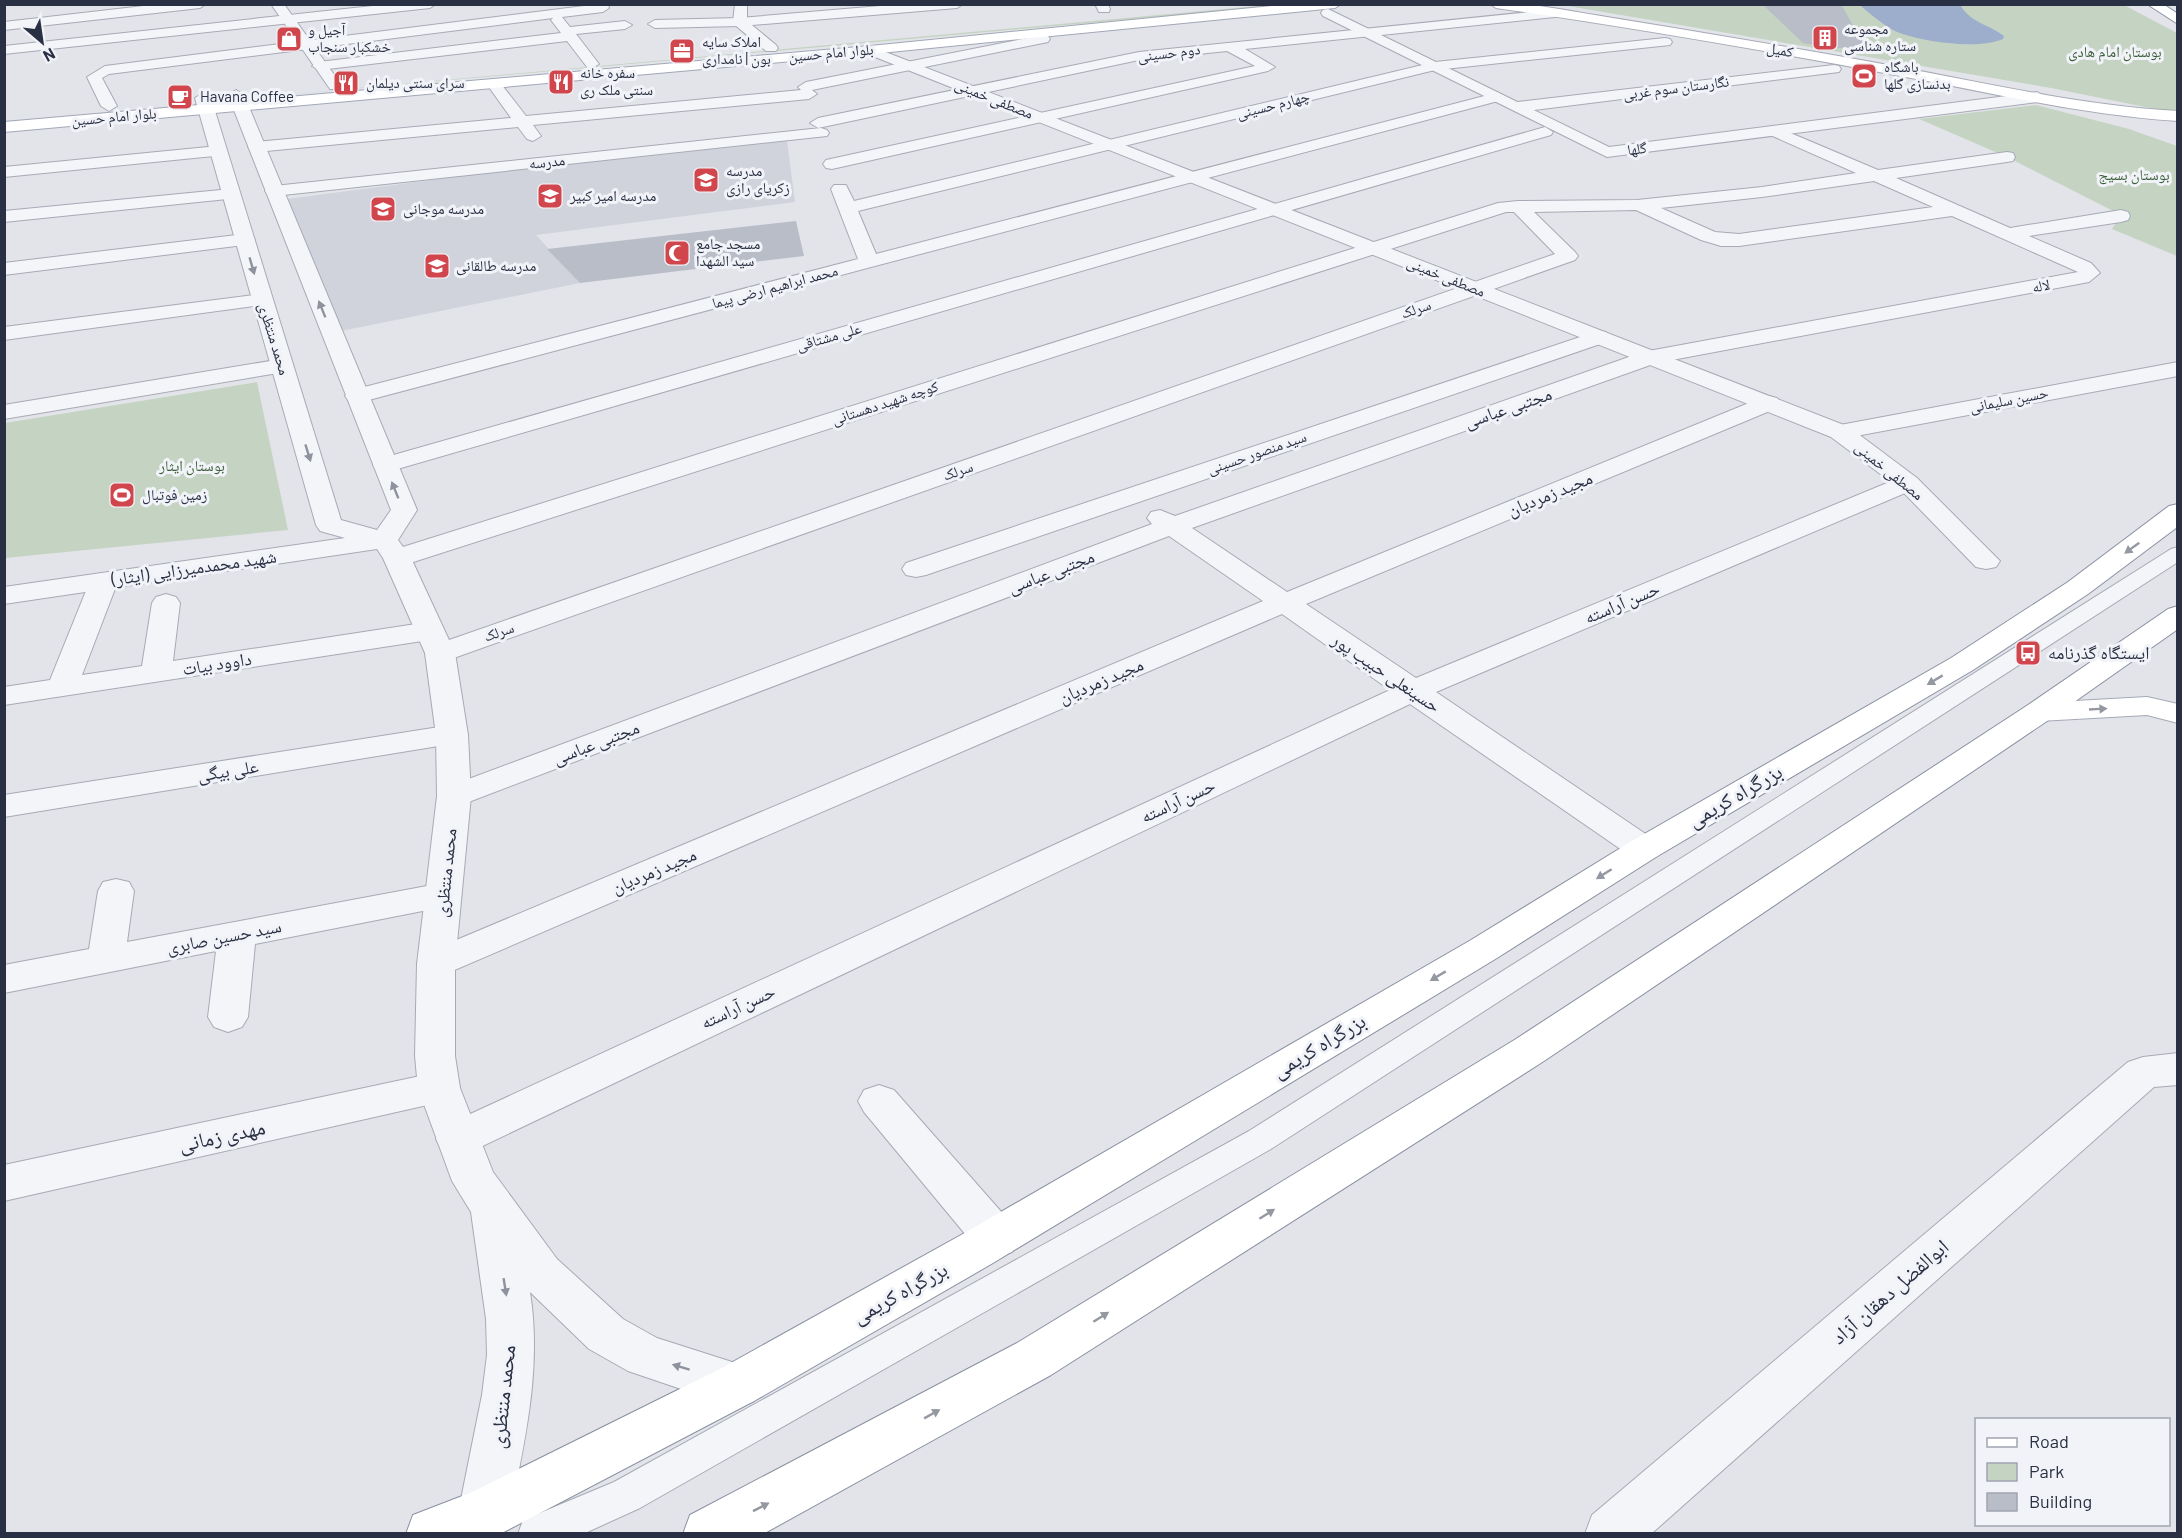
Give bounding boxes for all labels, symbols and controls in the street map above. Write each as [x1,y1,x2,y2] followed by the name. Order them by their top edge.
[12,12,72,72] north arrow
[1844,19,1916,56] place label: مجموعه ستاره شناسی
[308,20,391,56] place label: آجیل و خشکبار سنجاب
[1810,23,1840,53] building icon: مجموعه ستاره شناسی
[274,24,304,54] shop icon: آجیل و خشکبار سنجاب
[702,32,771,69] place label: املاک سایه بون | نامداری
[667,36,697,66] office icon: املاک سایه بون | نامداری
[1765,38,1795,62] street label: کمیل
[788,39,874,67] street label: بلوار امام حسین
[1136,39,1202,67] street label: دوم حسینی
[2068,42,2162,62] park label: بوستان امام هادی
[40,45,59,66] text: N
[1884,57,1951,94] place label: باشگاه بدنسازی گلها
[1849,61,1879,91] sports icon: باشگاه بدنسازی گلها
[580,63,653,100] place label: سفره خانه سنتی ملک ری
[546,67,576,97] restaurant icon: سفره خانه سنتی ملک ری
[331,68,361,98] restaurant icon: سرای سنتی دیلمان
[1622,72,1730,104] street label: نگارستان سوم غربی
[366,73,465,93] place label: سرای سنتی دیلمان
[952,74,1036,124] street label: مصطفی خمینی
[165,82,195,112] cafe icon: Havana Coffee
[1234,86,1312,124] street label: چهارم حسینی
[200,87,294,105] place label: Havana Coffee
[71,103,157,131] street label: بلوار امام حسین
[1626,138,1648,159] street label: گلها
[528,150,566,173] street label: مدرسه
[726,161,790,198] place label: مدرسه زکریای رازی
[691,165,721,195] school or university icon: مدرسه زکریای رازی
[2098,165,2170,185] park label: بوستان بسیج
[535,181,565,211] school or university icon: مدرسه امیر کبیر
[569,186,656,205] place label: مدرسه امیر کبیر
[368,194,398,224] school or university icon: مدرسه موجانی
[403,199,484,219] place label: مدرسه موجانی
[696,234,760,270] place label: مسجد جامع سید الشهدا
[662,238,692,268] mosque icon: مسجد جامع سید الشهدا
[422,251,452,281] school or university icon: مدرسه طالقانی
[1404,252,1488,302] street label: مصطفی خمینی
[456,256,536,276] place label: مدرسه طالقانی
[248,257,258,275] one-way arrow
[710,261,840,313] street label: محمد ابراهیم ارضی پیما
[2031,275,2051,295] street label: لاله
[1398,294,1434,323] street label: سرلک
[254,300,295,378] street label: محمد منتظری
[317,300,326,318] one-way arrow
[794,318,864,356] street label: علی مشتاقی
[829,376,941,430] street label: کوچه شهید دهستانی
[1461,382,1555,433] street label: مجتبی عباسی
[1968,382,2051,417] street label: حسین سلیمانی
[1205,427,1309,479] street label: سید منصور حسینی
[1850,437,1928,505] street label: مصطفی خمینی
[304,444,313,462] one-way arrow
[158,456,225,476] park label: بوستان ایثار
[940,456,976,485] street label: سرلک
[1504,466,1596,521] street label: مجید زمردیان
[107,480,137,510] sports icon: زمین فوتبال
[390,480,400,498] one-way arrow
[142,485,208,505] place label: زمین فوتبال
[2124,542,2140,554] one-way arrow
[1004,544,1097,599] street label: مجتبی عباسی
[109,545,278,591] street label: شهید محمدمیرزایی (ایثار)
[1581,576,1663,629] street label: حسن آراسته
[481,617,517,646] street label: سرلک
[1327,627,1445,717] street label: حسینعلی حبیب پور
[2013,638,2043,668] bus stop icon: ایستگاه گذرنامه
[2048,641,2149,663] place label: ایستگاه گذرنامه
[181,647,253,680] street label: داوود بیات
[1055,652,1147,709] street label: مجید زمردیان
[1926,675,1943,685] one-way arrow
[2088,704,2107,714] one-way arrow
[549,715,642,770] street label: مجتبی عباسی
[196,754,260,787] street label: علی بیگی
[1683,758,1787,833] street label: بزرگراه کریمی
[1137,773,1219,828] street label: حسن آراسته
[429,827,462,919] street label: محمد منتظری
[608,842,700,899] street label: مجید زمردیان
[1596,868,1612,879] one-way arrow
[165,914,283,959] street label: سید حسین صابری
[1429,971,1446,981] one-way arrow
[697,979,779,1034] street label: حسن آراسته
[1267,1007,1371,1084] street label: بزرگراه کریمی
[176,1113,268,1158] street label: مهدی زمانی
[1259,1208,1275,1219] one-way arrow
[1825,1233,1954,1350] street label: ابوالفضل دهقان آزاد
[847,1255,952,1330] street label: بزرگراه کریمی
[500,1278,509,1297] one-way arrow
[1093,1312,1109,1323] one-way arrow
[484,1344,520,1450] street label: محمد منتظری
[672,1362,690,1371] one-way arrow
[924,1409,941,1419] one-way arrow
[1975,1418,2170,1526] legend
[2029,1430,2069,1452] text: Road
[2029,1460,2064,1482] text: Park
[2029,1490,2092,1512] text: Building
[752,1502,769,1512] one-way arrow

